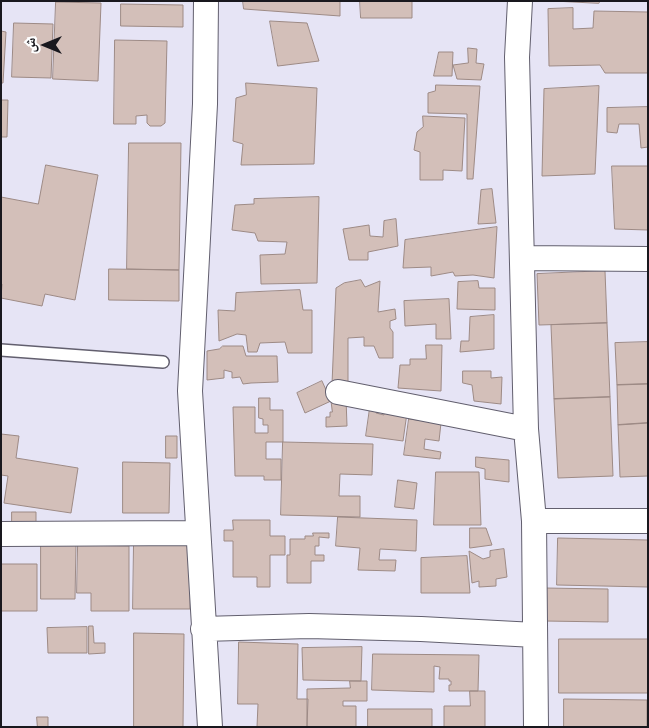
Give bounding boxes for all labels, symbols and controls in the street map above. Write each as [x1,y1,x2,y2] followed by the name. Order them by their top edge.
[20,20,70,70] north arrow
[21,38,39,52] text: ش

